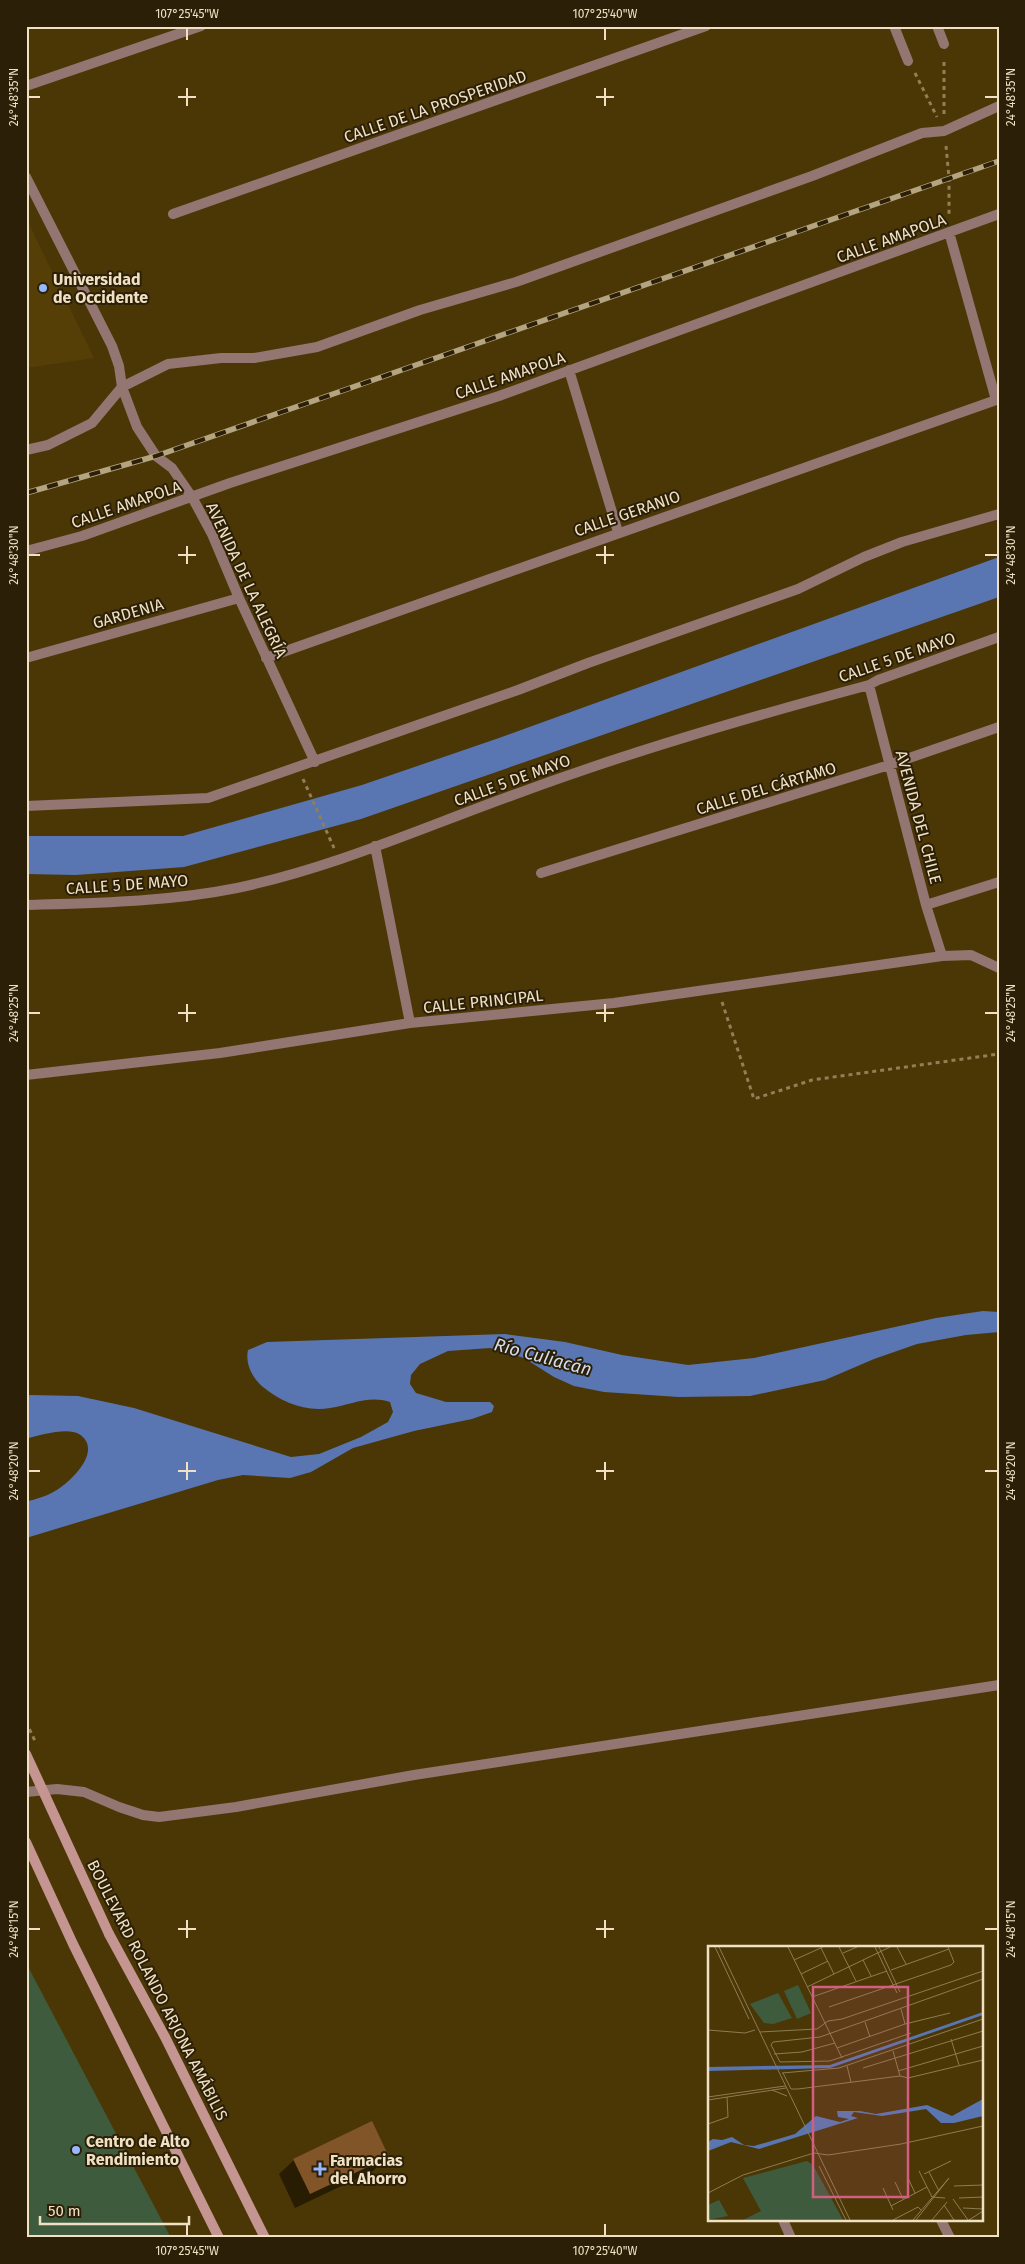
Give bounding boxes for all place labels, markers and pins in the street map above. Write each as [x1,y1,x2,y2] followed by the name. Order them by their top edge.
[53,270,148,307] place label: Universidad de Occidente
[37,282,49,294] marker: Universidad de Occidente
[86,2132,190,2169] place label: Centro de Alto Rendimiento
[70,2144,82,2156] marker: Centro de Alto Rendimiento
[330,2151,407,2188] place label: Farmacias del Ahorro
[314,2163,326,2175] marker: Farmacias del Ahorro

